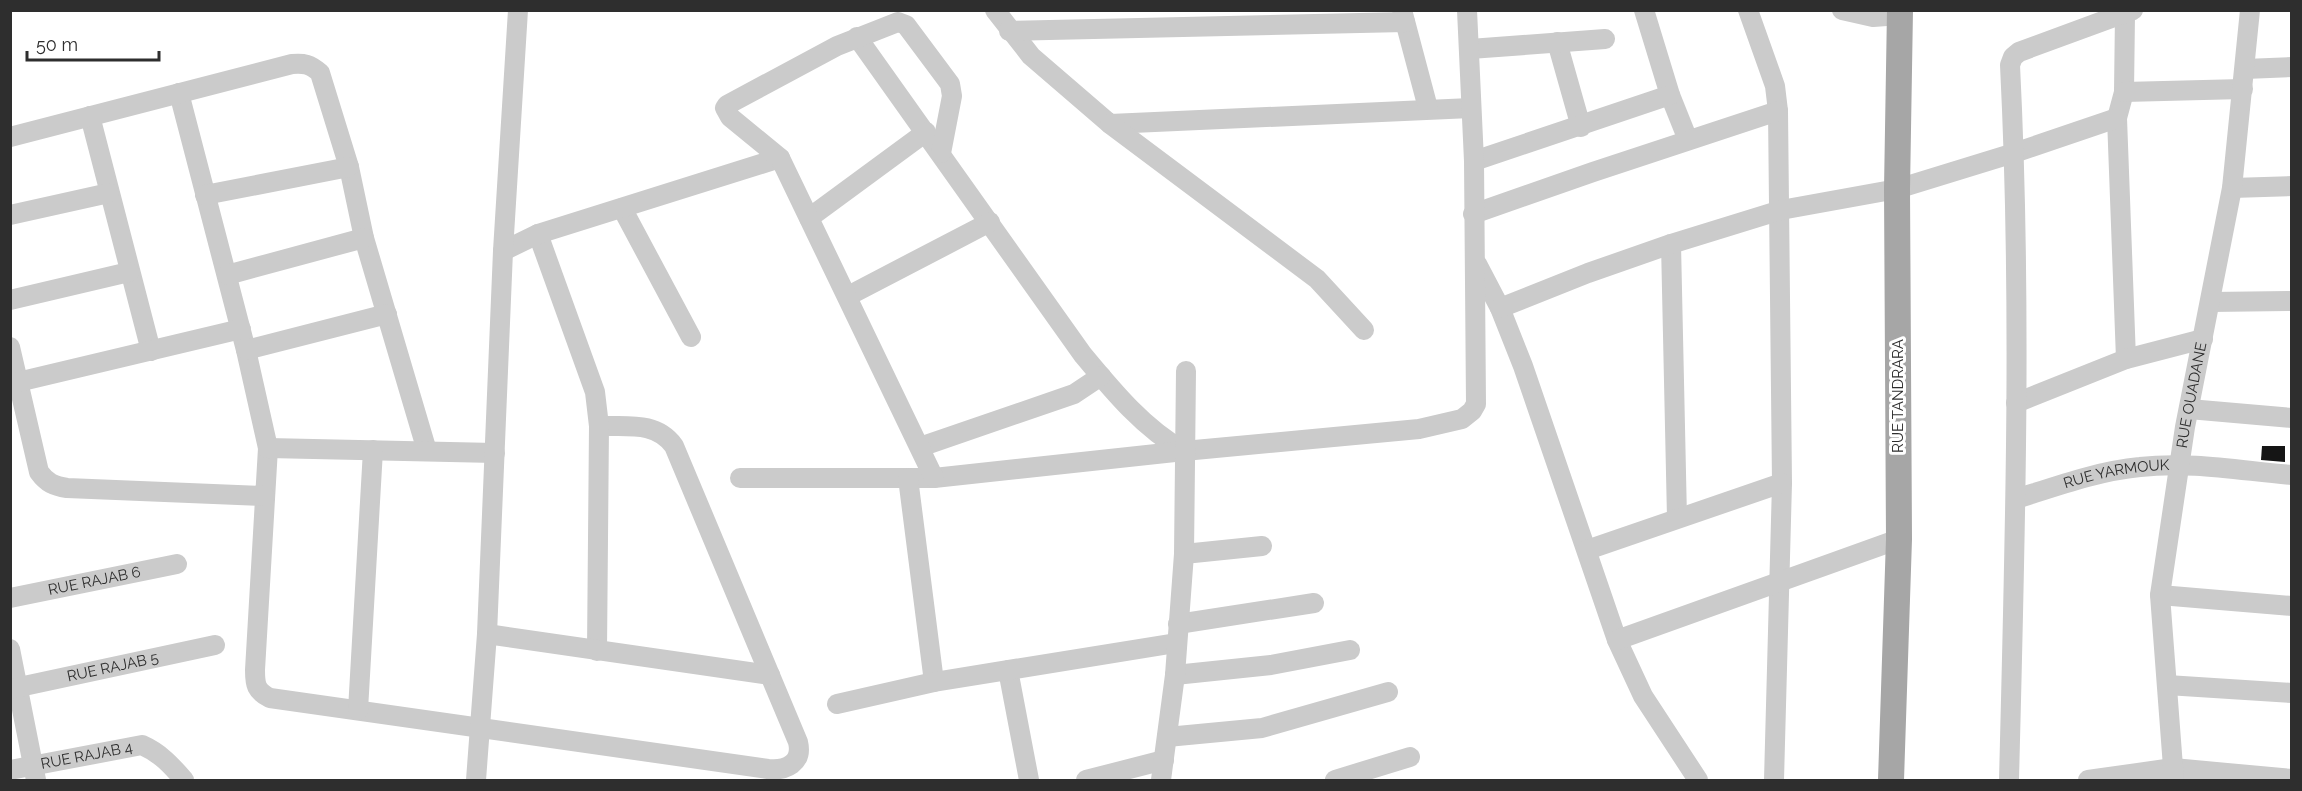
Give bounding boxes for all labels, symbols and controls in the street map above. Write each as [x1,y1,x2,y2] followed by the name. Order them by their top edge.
[27,24,159,62] scale bar
[36,34,78,55] text: 50 m
[1889,339,1907,453] street label: RUE TANDRARA
[2173,340,2211,449] street label: RUE OUADANE
[2061,456,2170,492] street label: RUE YARMOUK
[46,563,142,599] street label: RUE RAJAB 6
[65,648,160,686] street label: RUE RAJAB 5
[39,738,134,773] street label: RUE RAJAB 4

